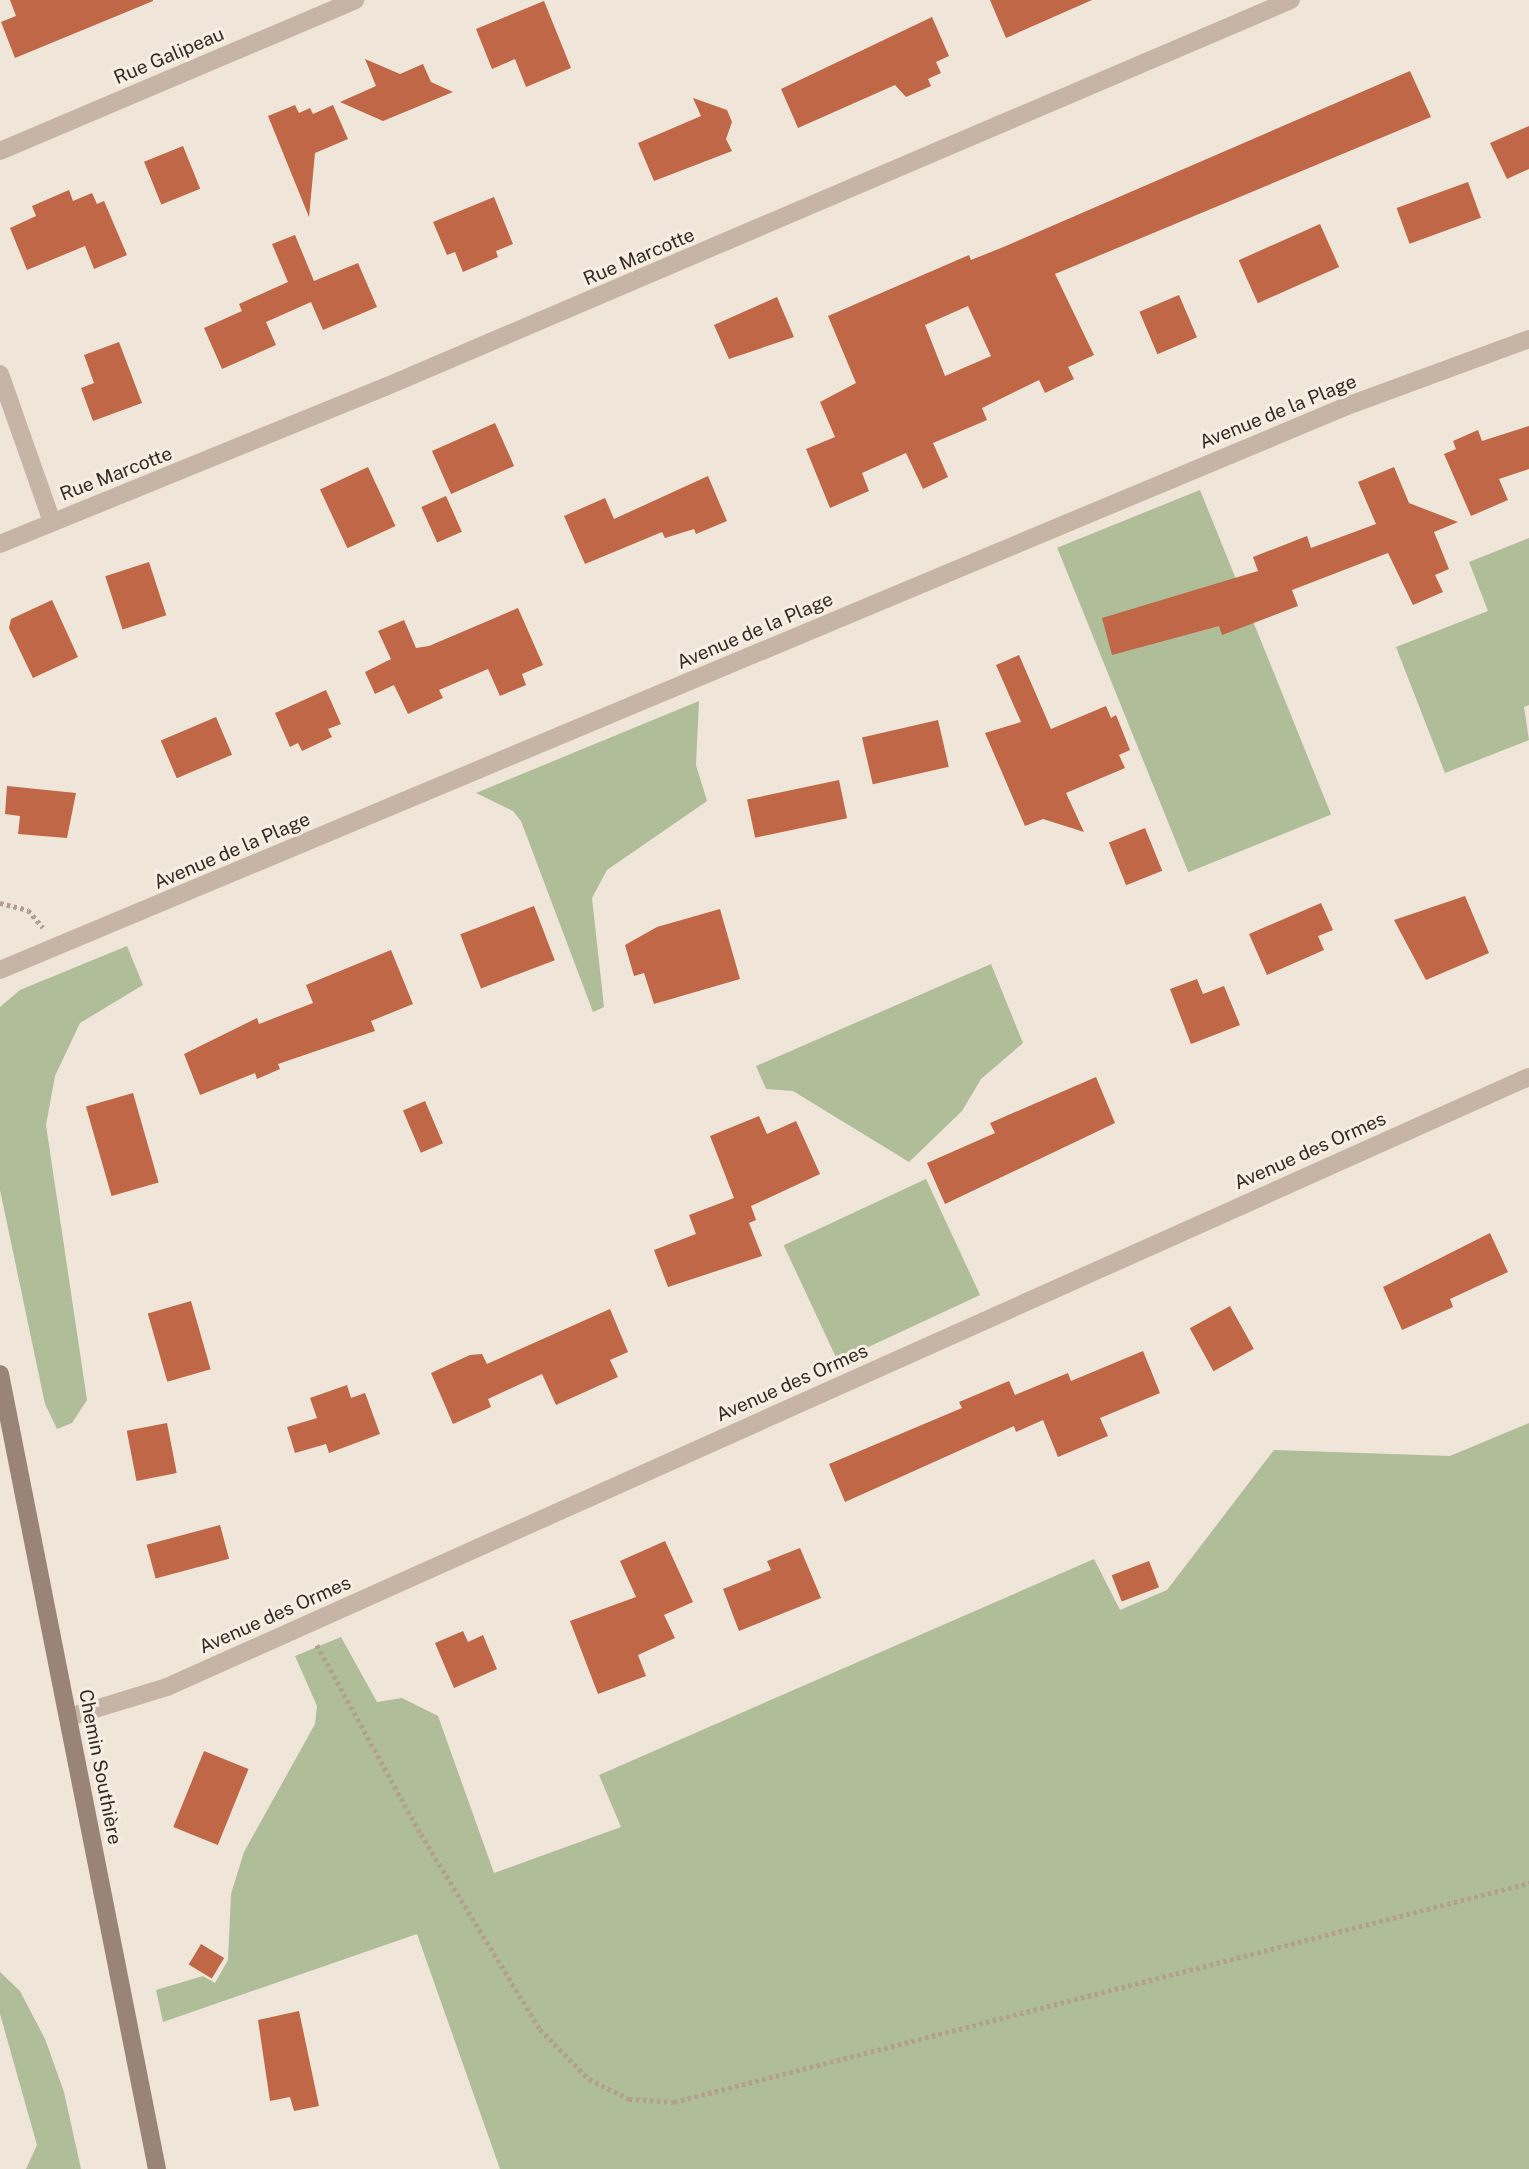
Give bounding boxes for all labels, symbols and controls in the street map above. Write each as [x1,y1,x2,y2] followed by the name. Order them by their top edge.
[110,23,228,89] street label: Rue Galipeau
[580,223,698,291] street label: Rue Marcotte
[1196,370,1360,454] street label: Avenue de la Plage
[57,442,175,506] street label: Rue Marcotte
[673,588,837,674] street label: Avenue de la Plage
[150,808,314,894] street label: Avenue de la Plage
[1230,1107,1390,1195] street label: Avenue des Ormes
[712,1339,872,1427] street label: Avenue des Ormes
[195,1571,355,1659] street label: Avenue des Ormes
[74,1687,126,1847] street label: Chemin Southière

